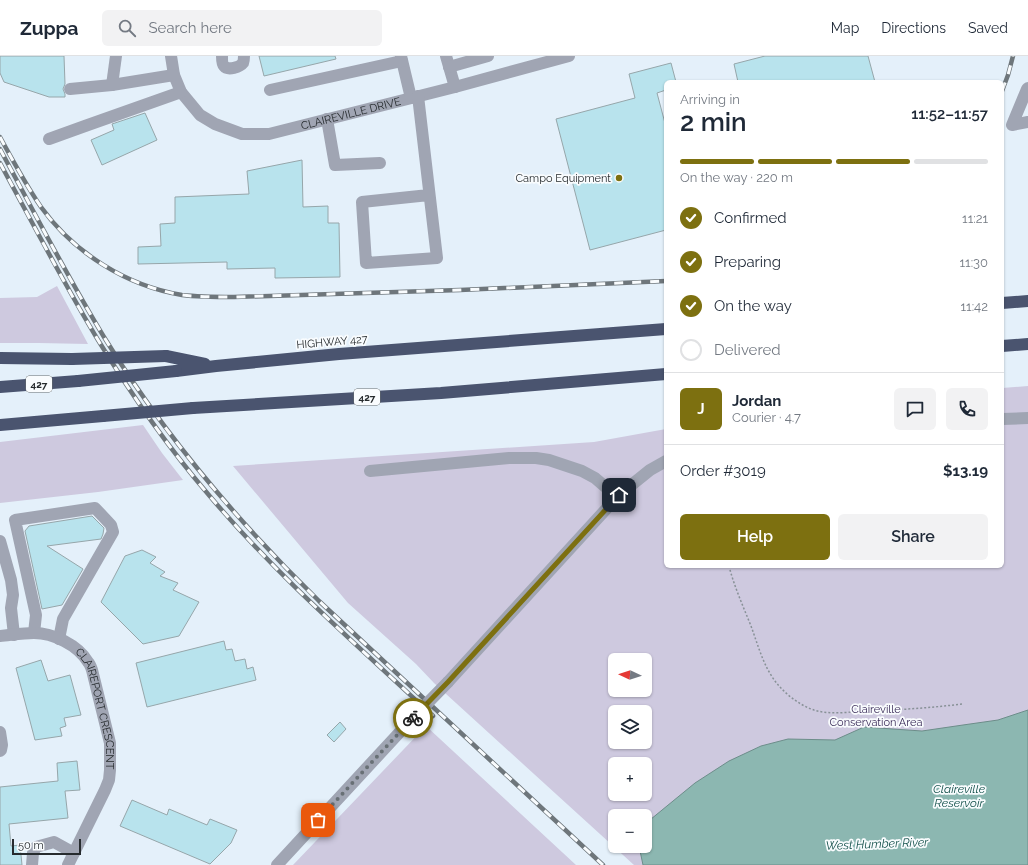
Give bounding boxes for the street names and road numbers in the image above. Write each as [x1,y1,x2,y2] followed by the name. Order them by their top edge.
[299,94,402,132] street label: CLAIREVILLE DRIVE
[296,332,368,352] street label: HIGHWAY 427
[26,376,52,392] road number: 427
[354,389,380,405] road number: 427
[73,645,117,770] street label: CLAIREPORT CRESCENT

